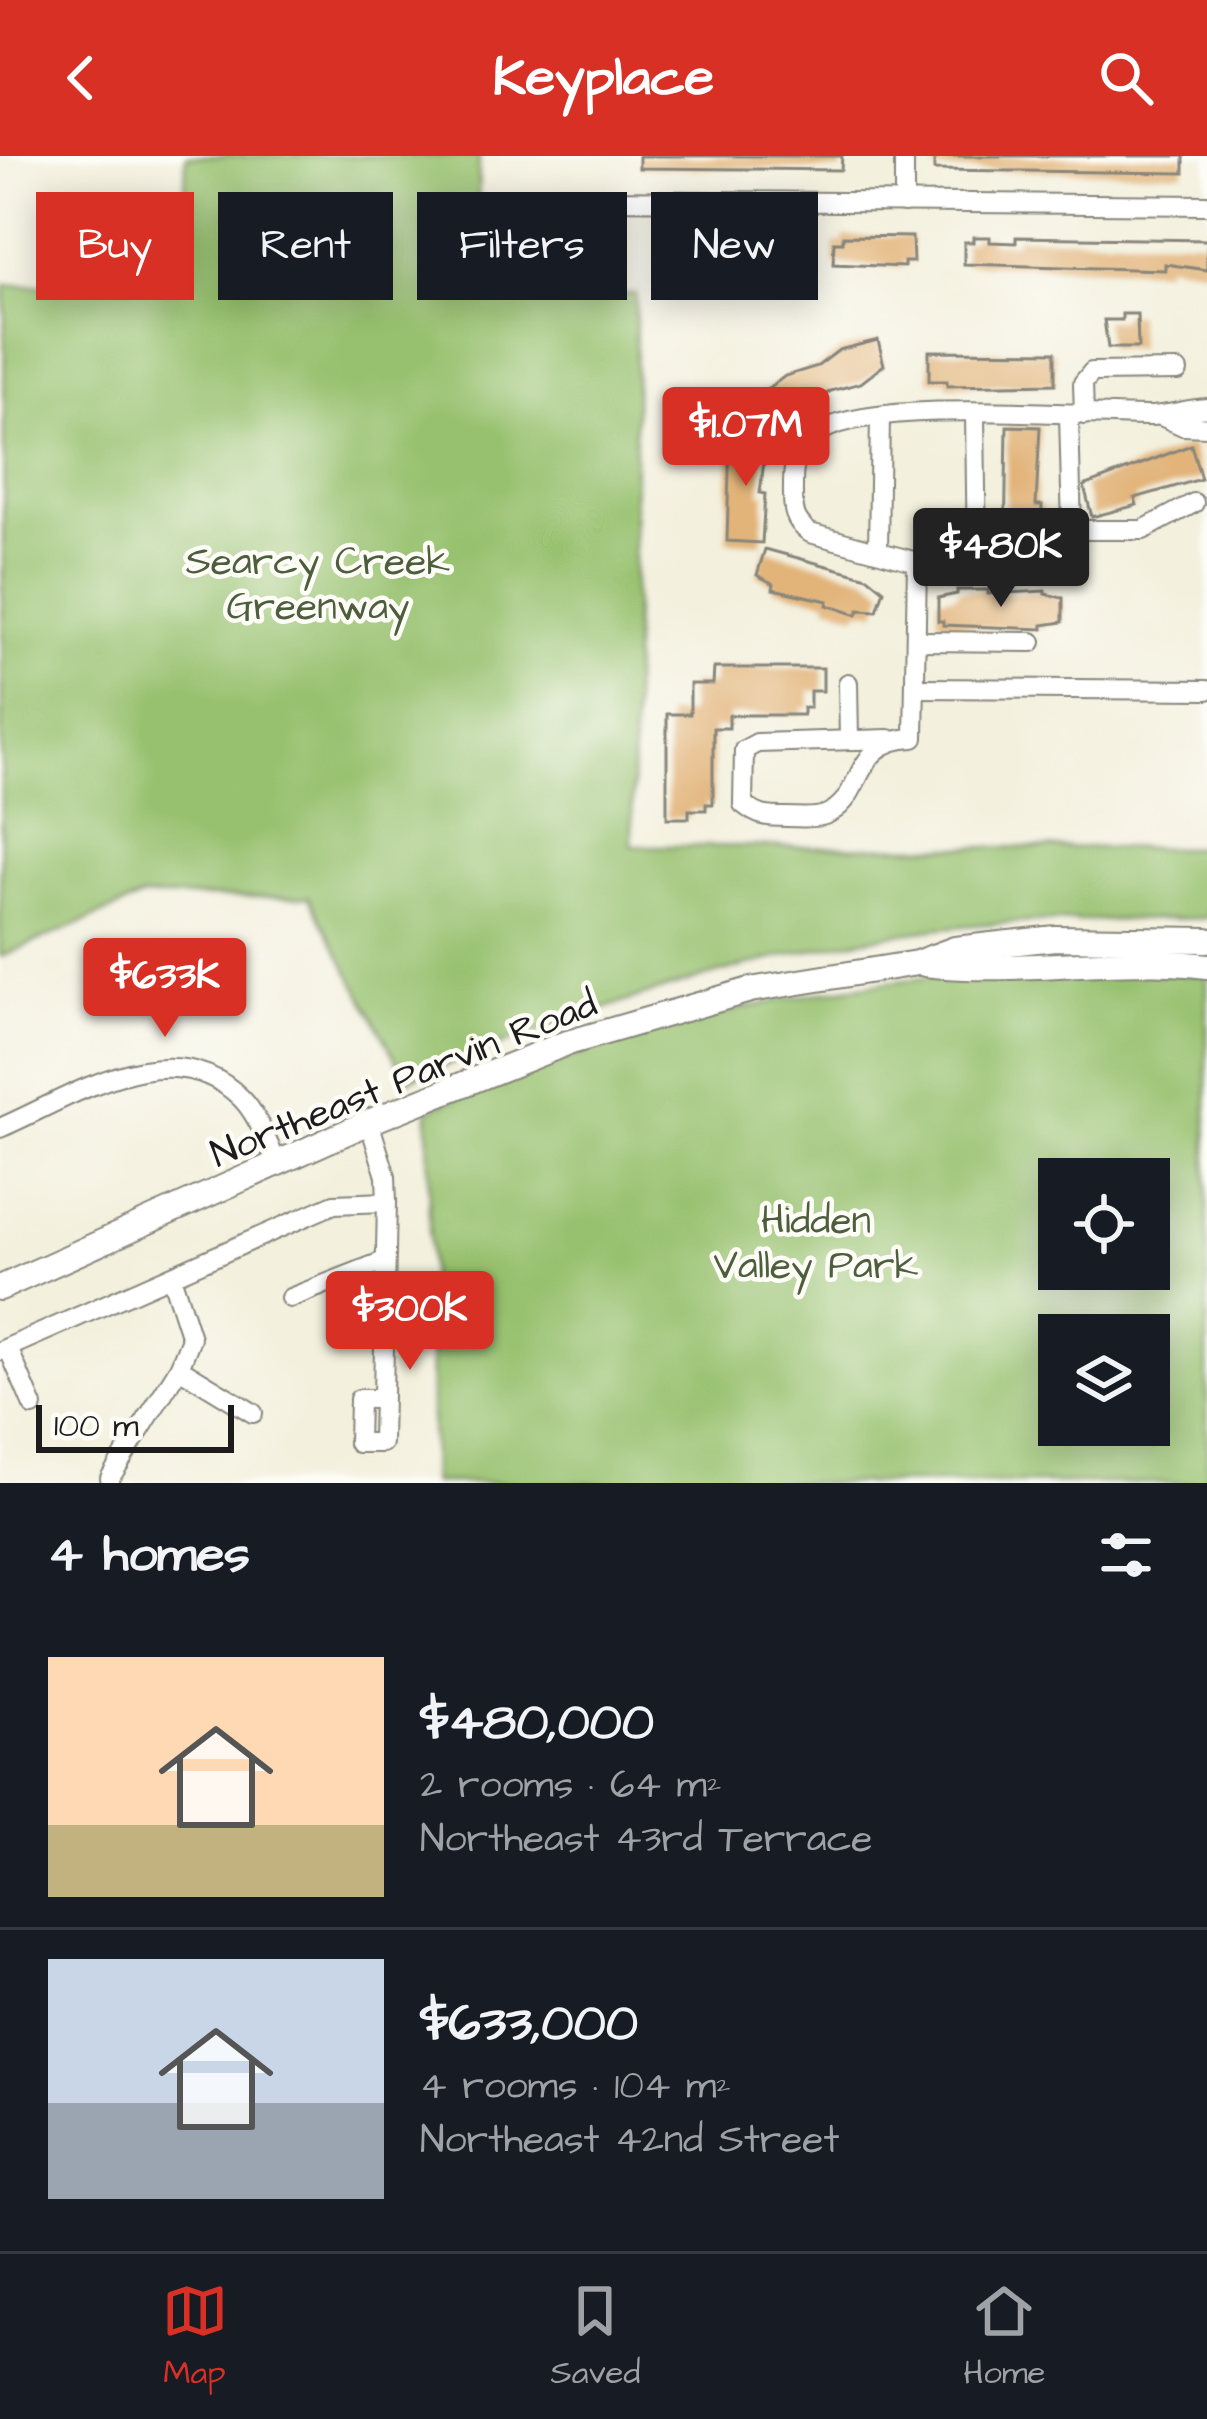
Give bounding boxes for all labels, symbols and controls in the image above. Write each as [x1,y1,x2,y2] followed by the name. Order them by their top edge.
[493,41,714,116] text: Keyplace
[48,45,114,111] icon: back
[1093,45,1159,111] icon: search
[36,192,194,300] chip: Buy
[218,192,393,300] chip: Rent
[417,192,627,300] chip: Filters
[651,192,818,300] chip: New
[648,387,844,489] pin: $1.07M
[689,399,803,453] text: $1.07M
[917,508,1085,610] pin: $480K
[940,520,1062,574] text: $480K
[186,536,450,636] park label: Searcy Creek Greenway
[81,938,249,1040] pin: $633K
[110,950,220,1004] text: $633K
[203,978,605,1182] street label: Northeast Parvin Road
[1038,1158,1170,1446] map controls
[1038,1158,1170,1290] button: locate
[714,1195,918,1295] park label: Hidden Valley Park
[326,1271,494,1373] pin: $300K
[353,1283,467,1337] text: $300K
[1038,1314,1170,1446] button: layers
[36,1399,234,1452] scale bar
[54,1403,139,1449] text: 100 m
[48,1520,250,1591] text: 4 homes
[1093,1522,1159,1588] icon: filters
[420,1688,654,1759] text: $480,000
[144,1705,288,1849] icon: home
[420,1759,722,1813] text: 2 rooms · 64 m²
[420,1813,872,1867] text: Northeast 43rd Terrace
[420,1989,638,2060] text: $633,000
[144,2007,288,2151] icon: home
[420,2060,731,2114] text: 4 rooms · 104 m²
[420,2114,839,2168] text: Northeast 42nd Street
[162,2278,228,2396] tab: Map
[551,2278,640,2396] tab: Saved
[963,2278,1045,2396] tab: Home

